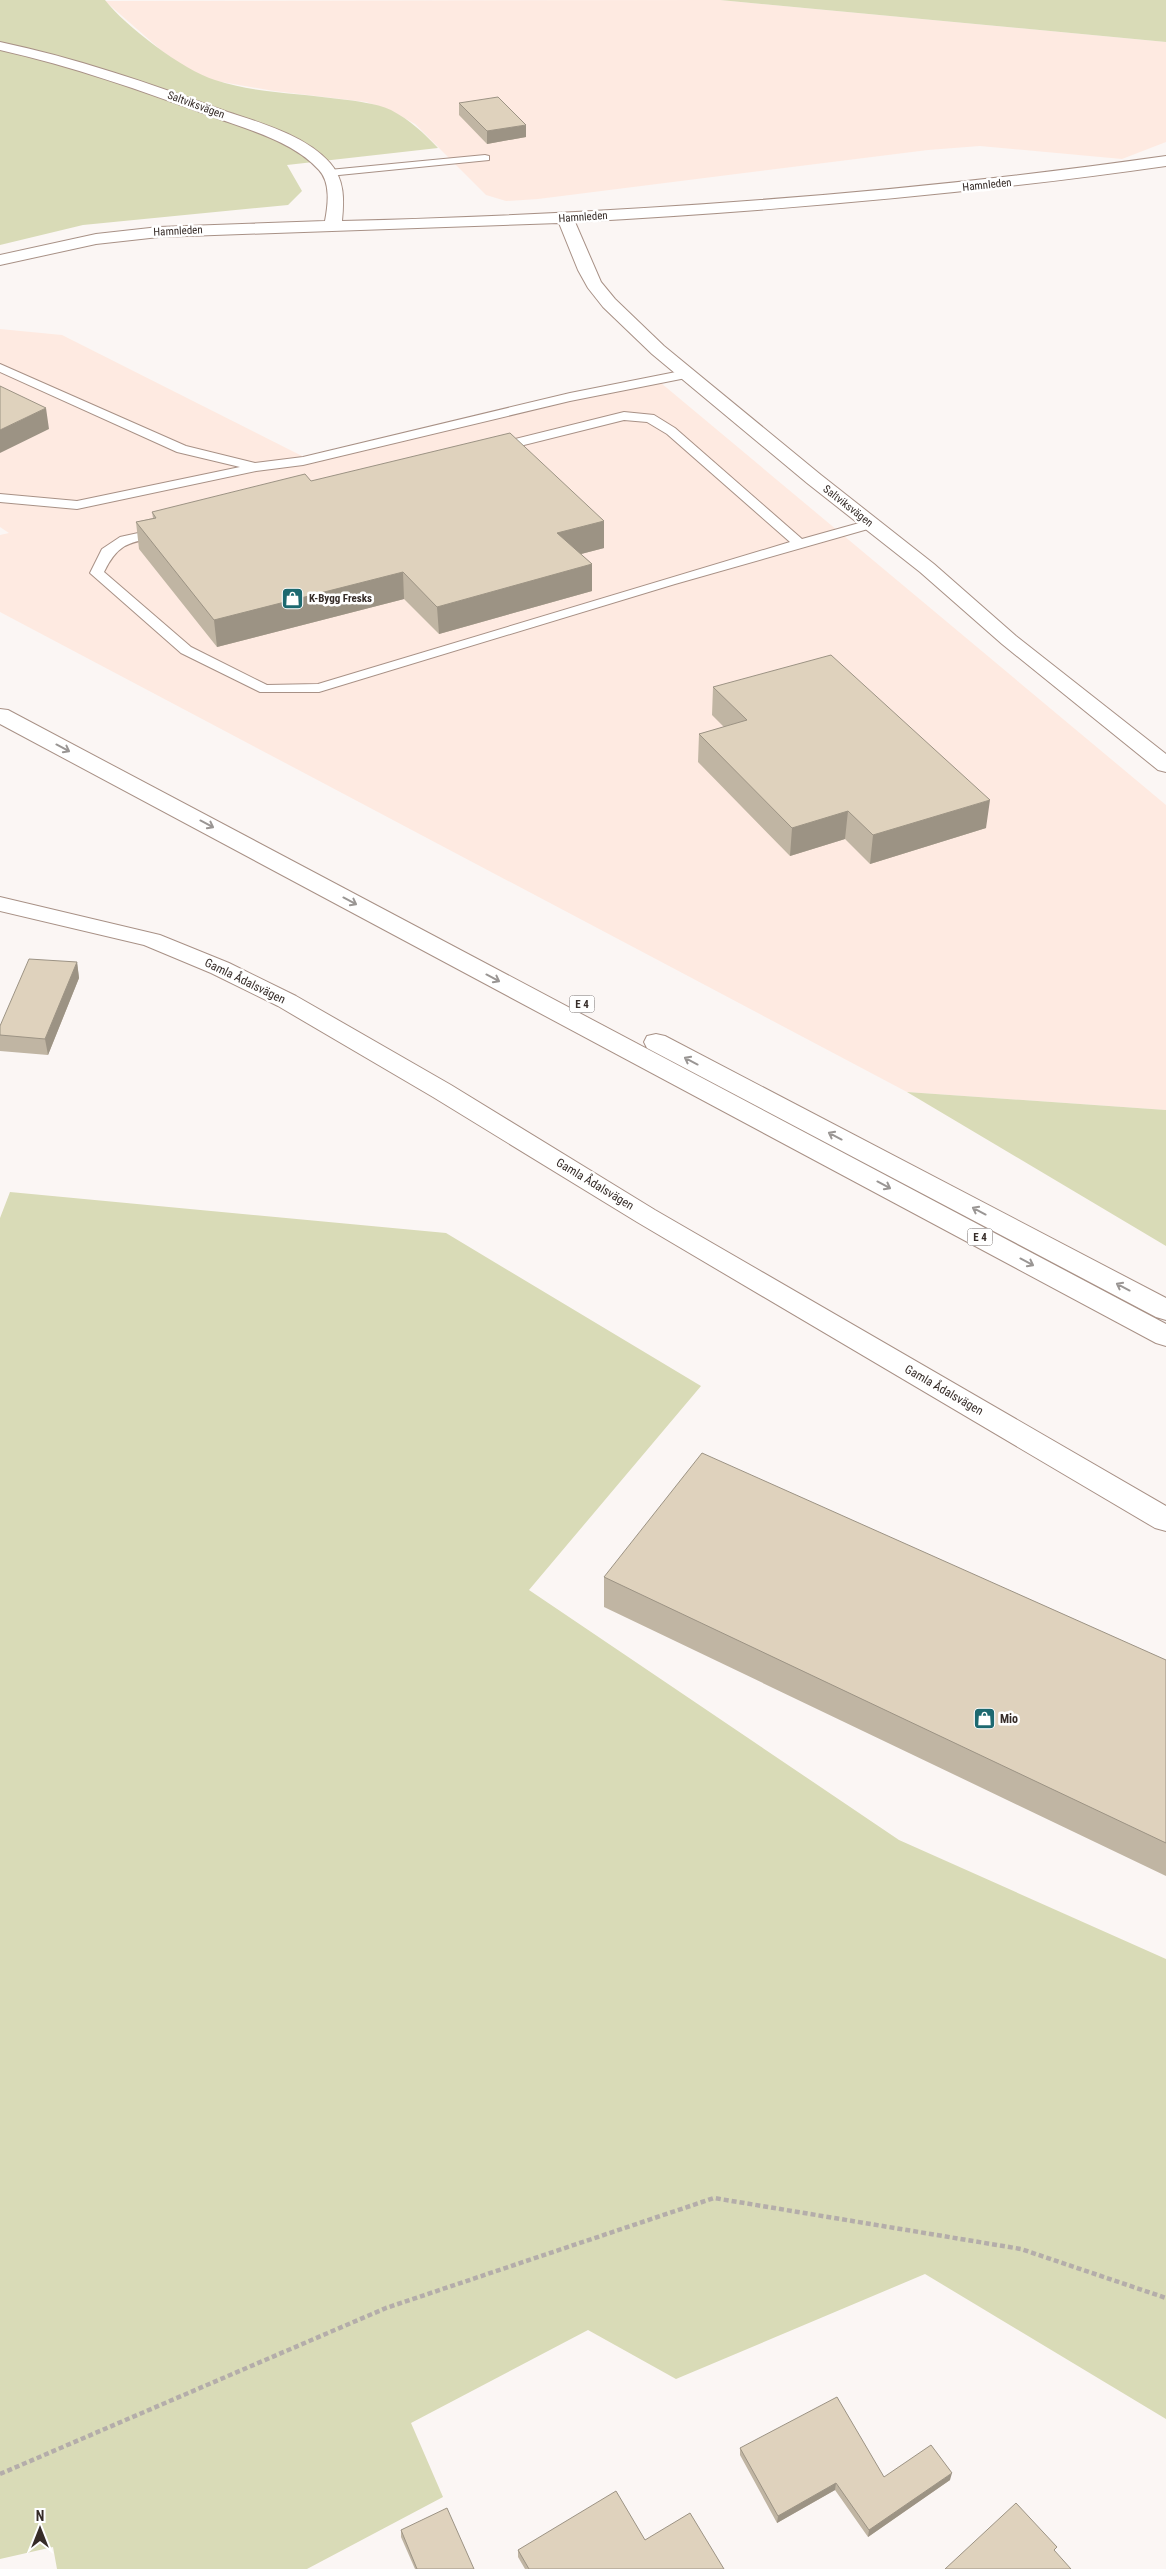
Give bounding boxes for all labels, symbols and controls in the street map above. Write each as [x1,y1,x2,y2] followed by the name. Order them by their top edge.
[166,89,226,121] street label: Saltviksvägen
[962,176,1012,194] street label: Hamnleden
[558,209,608,225] street label: Hamnleden
[153,223,203,239] street label: Hamnleden
[820,482,876,530] street label: Saltviksvägen
[281,586,305,610] shop icon: K-Bygg Fresks
[309,592,372,605] place label: K-Bygg Fresks
[55,744,70,753] one-way arrow
[199,820,213,830] one-way arrow
[342,897,357,906] one-way arrow
[202,954,289,1007] street label: Gamla Ådalsvägen
[485,974,500,983] one-way arrow
[570,996,594,1012] road number: E 4
[684,1056,699,1065] one-way arrow
[828,1131,843,1140] one-way arrow
[554,1154,638,1213] street label: Gamla Ådalsvägen
[876,1180,891,1190] one-way arrow
[972,1206,987,1215] one-way arrow
[968,1228,992,1246] road number: E 4
[1019,1257,1034,1267] one-way arrow
[1116,1282,1131,1291] one-way arrow
[902,1360,987,1418] street label: Gamla Ådalsvägen
[972,1707,996,1731] shop icon: Mio
[1000,1712,1018,1726] place label: Mio
[15,2504,65,2554] north arrow
[36,2508,44,2524] text: N

